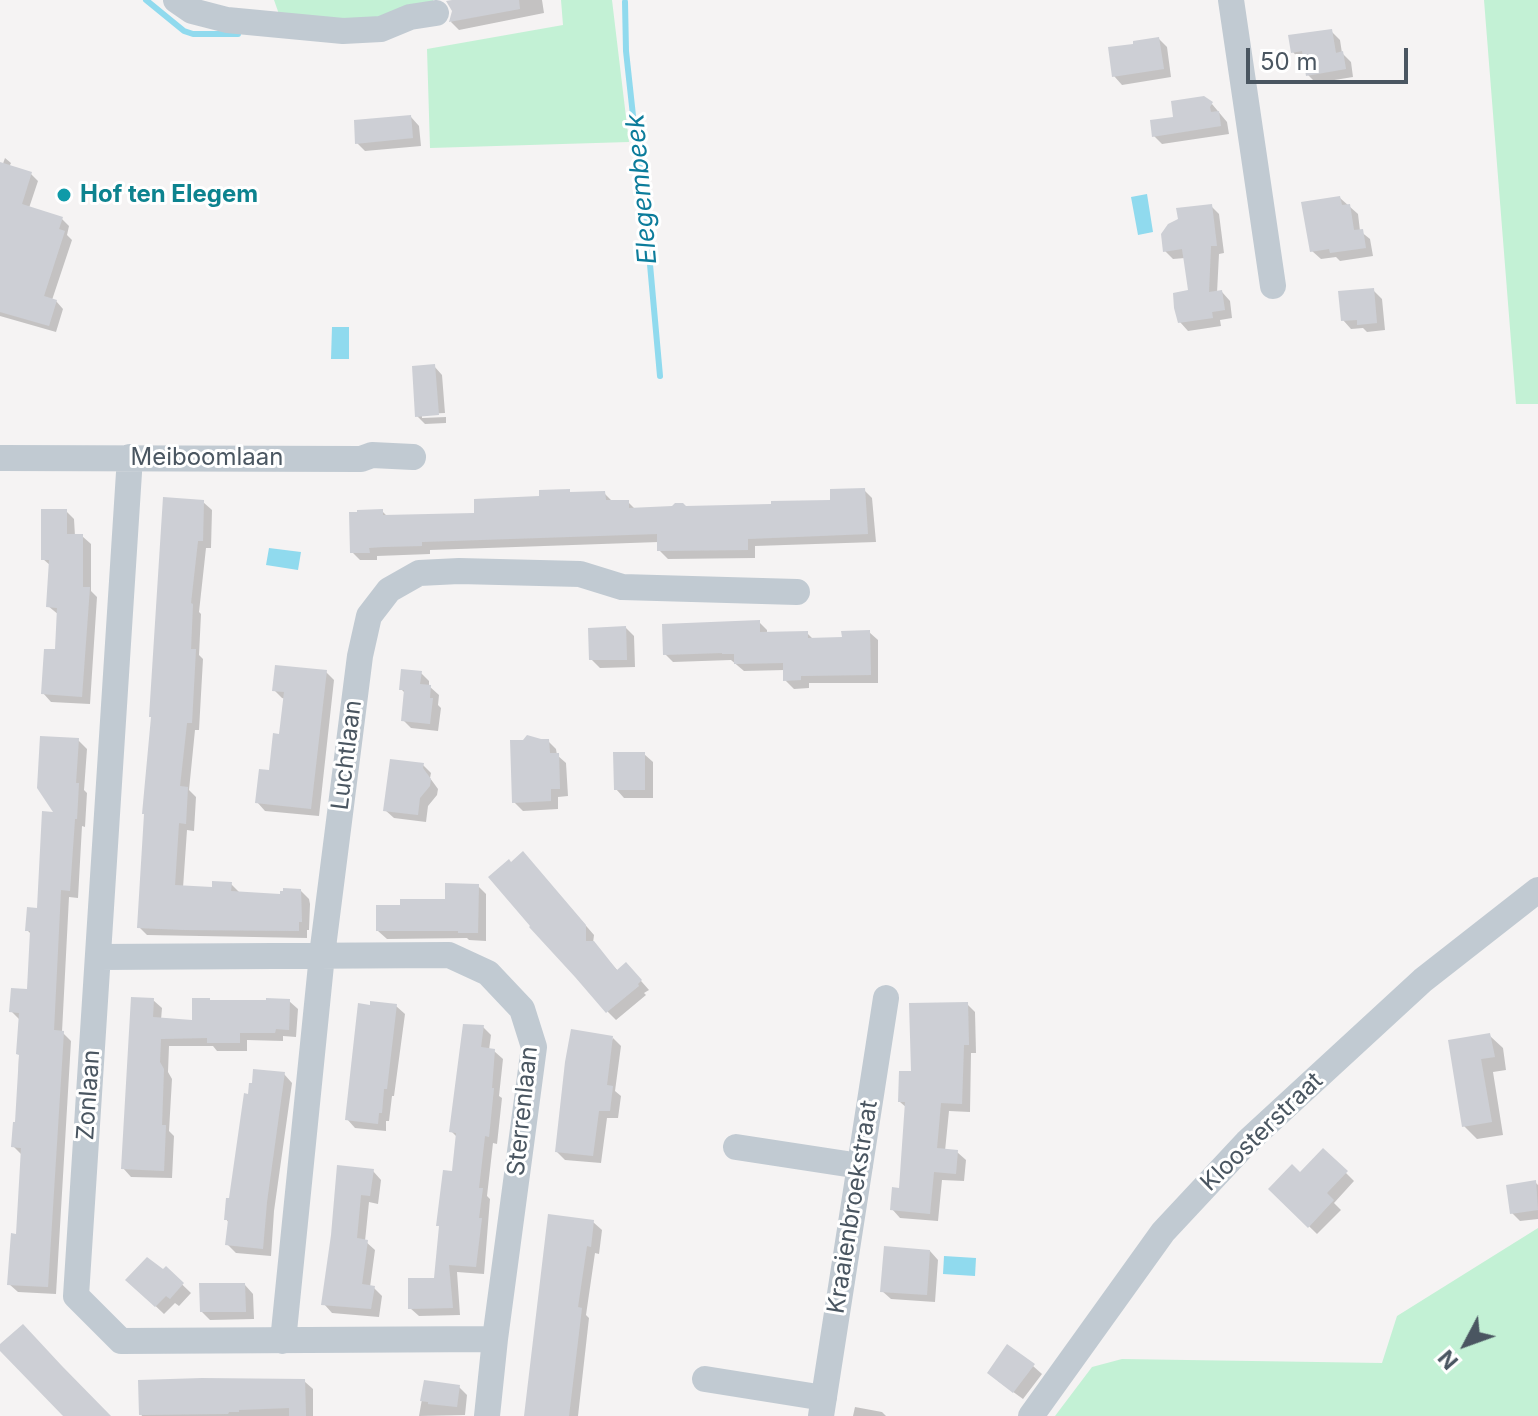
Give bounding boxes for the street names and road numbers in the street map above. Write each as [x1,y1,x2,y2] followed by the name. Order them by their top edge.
[131,444,283,472] street label: Meiboomlaan
[326,698,368,812] street label: Luchtlaan
[502,1045,544,1177] street label: Sterrenlaan
[71,1049,107,1141] street label: Zonlaan
[1195,1067,1329,1197] street label: Kloosterstraat
[822,1098,884,1316] street label: Kraaienbroekstraat

